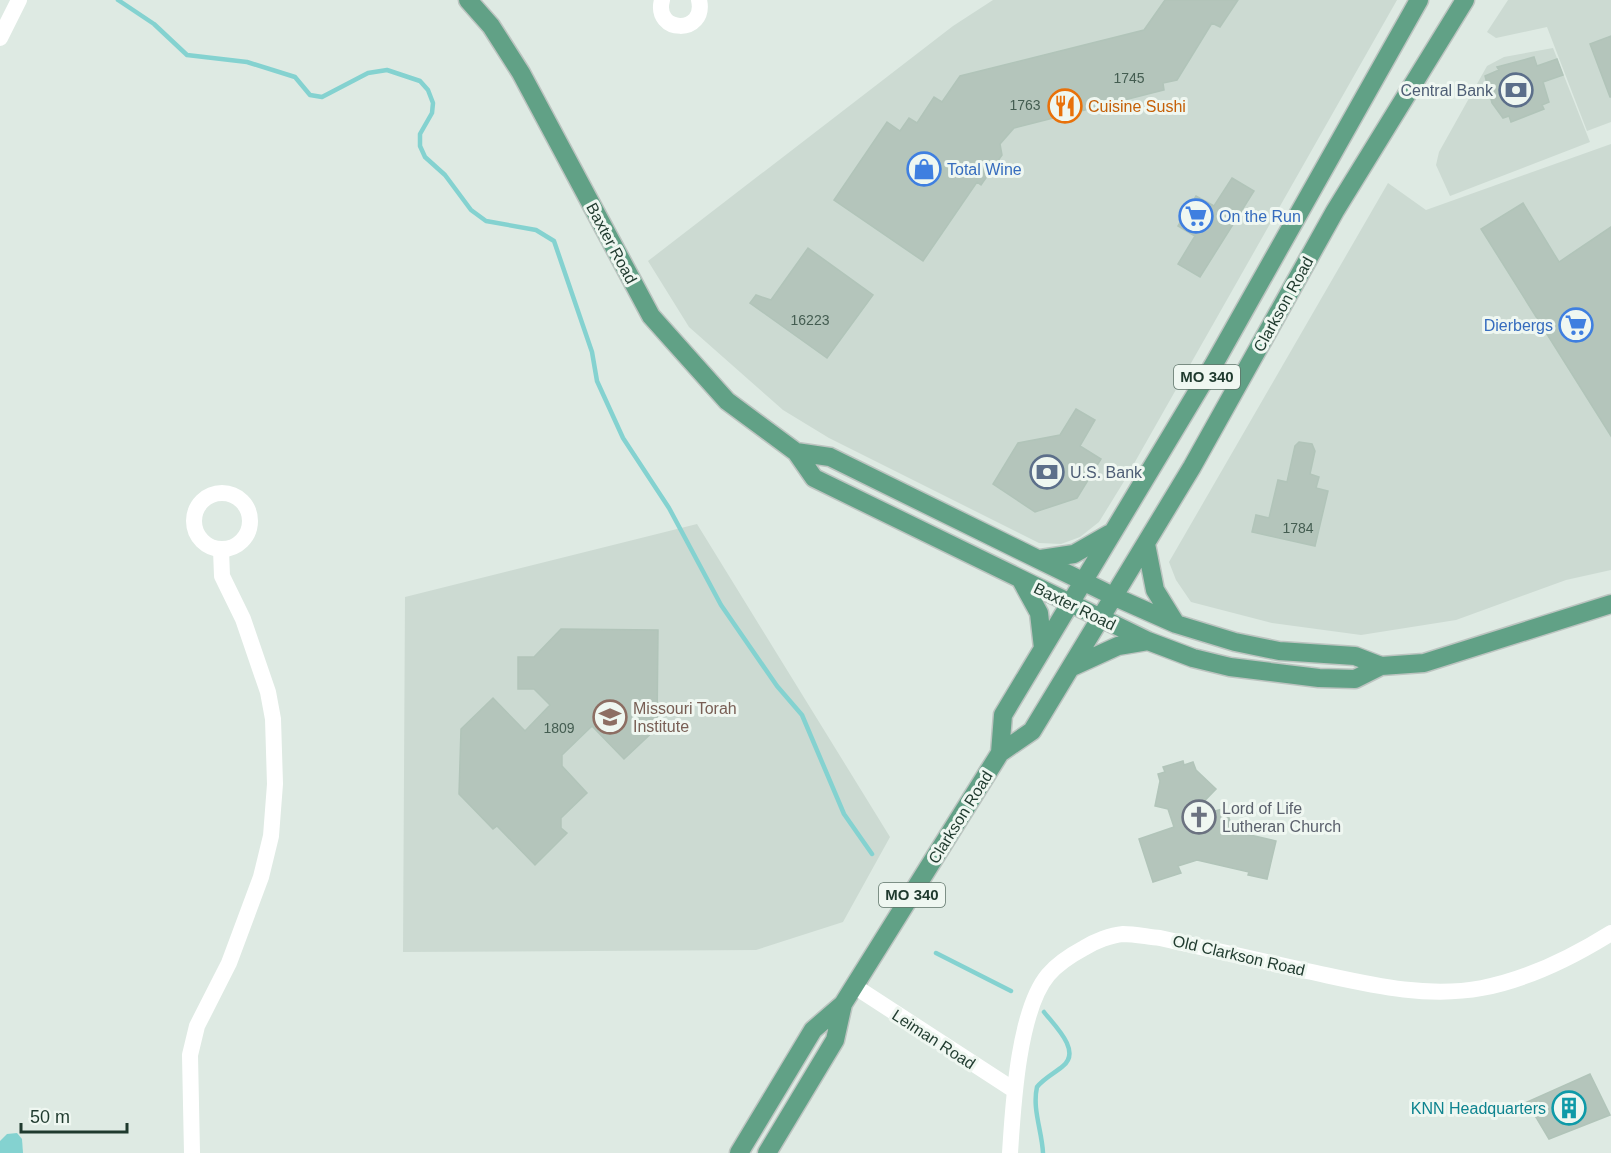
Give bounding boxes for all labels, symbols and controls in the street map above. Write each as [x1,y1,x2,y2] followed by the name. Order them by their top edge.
[1113,70,1145,86] house number: 1745
[1498,72,1534,108] bank icon: Central Bank
[1401,82,1494,99] place label: Central Bank
[1047,88,1083,124] restaurant icon: Cuisine Sushi
[1009,97,1041,113] house number: 1763
[1088,98,1186,115] place label: Cuisine Sushi
[906,151,942,187] shop icon: Total Wine
[947,161,1022,178] place label: Total Wine
[1178,198,1214,234] supermarket icon: On the Run
[583,200,640,286] street label: Baxter Road
[1219,208,1301,225] place label: On the Run
[1250,254,1317,355] street label: Clarkson Road
[1558,307,1594,343] supermarket icon: Dierbergs
[791,312,830,328] house number: 16223
[1484,317,1553,334] place label: Dierbergs
[1174,365,1240,389] road number: MO 340
[1029,454,1065,490] bank icon: U.S. Bank
[1070,464,1143,481] place label: U.S. Bank
[1282,520,1314,536] house number: 1784
[1031,579,1118,634] street label: Baxter Road
[592,699,628,735] school or university icon: Missouri Torah Institute
[633,700,737,735] place label: Missouri Torah Institute
[543,720,575,736] house number: 1809
[925,768,996,867] street label: Clarkson Road
[1181,799,1217,835] church icon: Lord of Life Lutheran Church
[1222,800,1341,835] place label: Lord of Life Lutheran Church
[879,883,945,907] road number: MO 340
[1171,932,1307,979] street label: Old Clarkson Road
[889,1006,978,1072] street label: Leiman Road
[1551,1090,1587,1126] building icon: KNN Headquarters
[21,1096,128,1134] scale bar
[1411,1100,1546,1117] place label: KNN Headquarters
[30,1107,70,1127] text: 50 m

